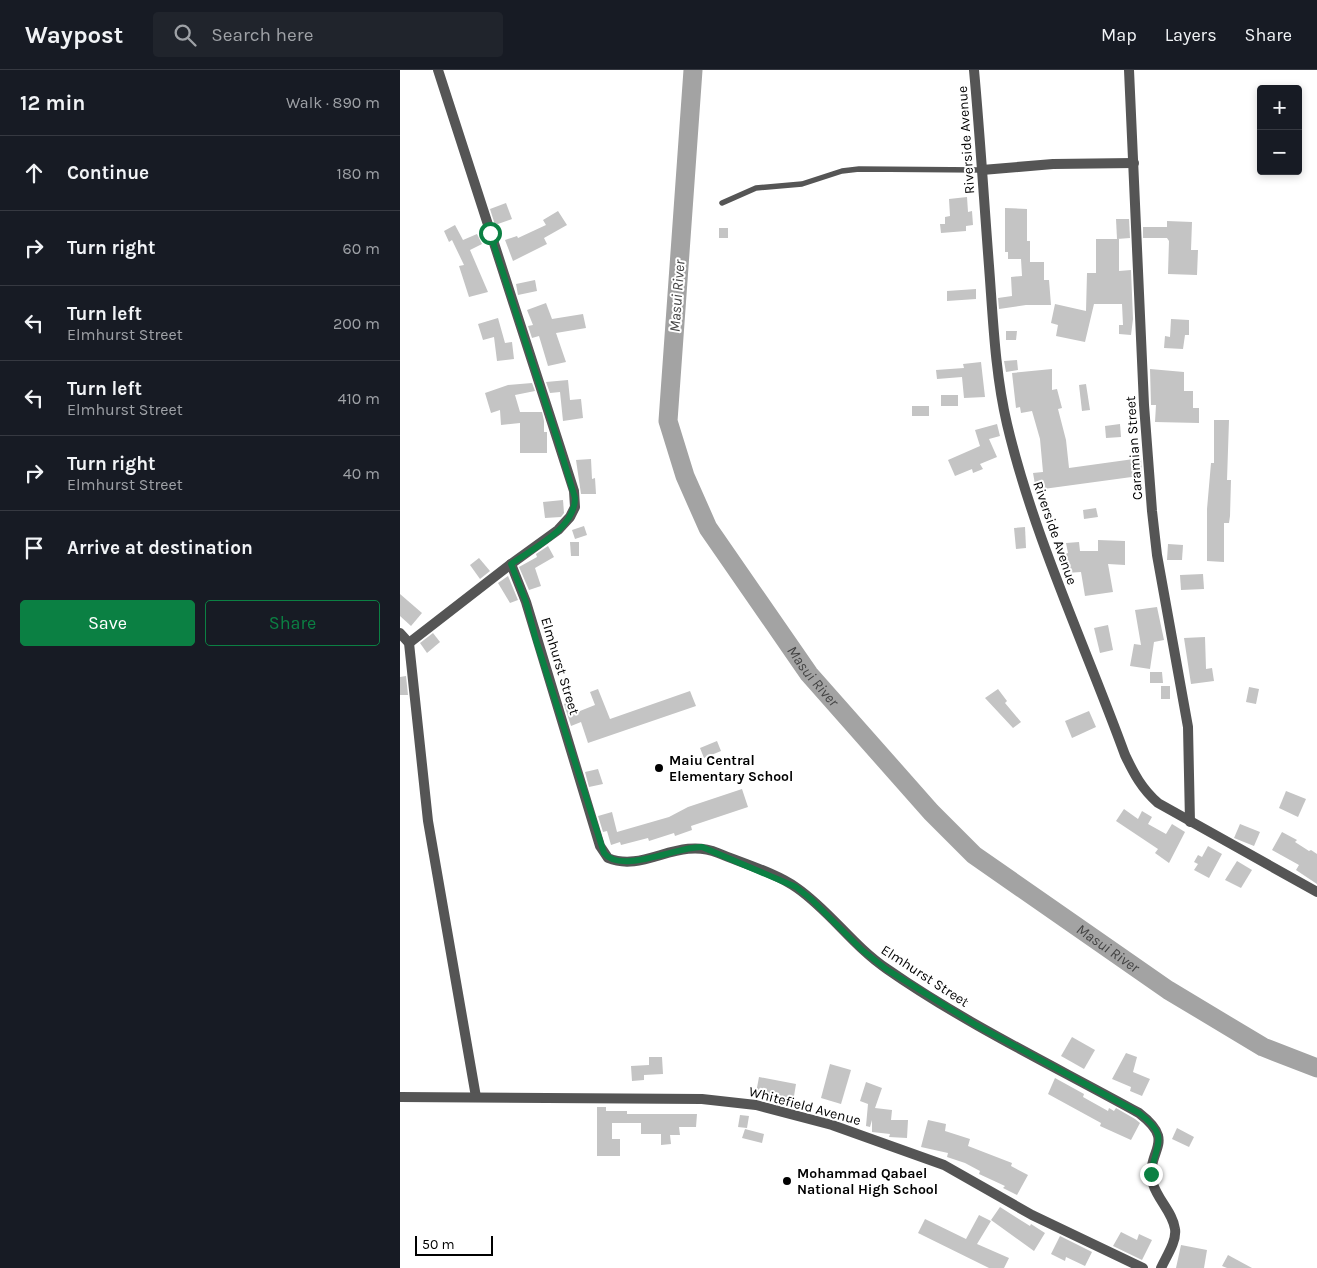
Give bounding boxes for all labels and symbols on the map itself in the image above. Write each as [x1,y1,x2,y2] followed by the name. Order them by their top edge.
[954,85,978,195] street label: Riverside Avenue
[479,222,502,245] route start
[665,258,689,333] water label: Masui River
[1122,395,1146,501] street label: Caramian Street
[1029,479,1081,587] street label: Riverside Avenue
[537,615,583,717] street label: Elmhurst Street
[783,642,843,711] water label: Masui River
[669,752,793,785] place label: Maiu Central Elementary School
[653,762,665,774] marker: Maiu Central Elementary School
[1073,920,1144,977] water label: Masui River
[878,941,972,1011] street label: Elmhurst Street
[747,1083,863,1129] street label: Whitefield Avenue
[1140,1163,1163,1186] route end
[797,1165,938,1198] place label: Mohammad Qabael National High School
[781,1175,793,1187] marker: Mohammad Qabael National High School
[415,1233,492,1256] scale bar

